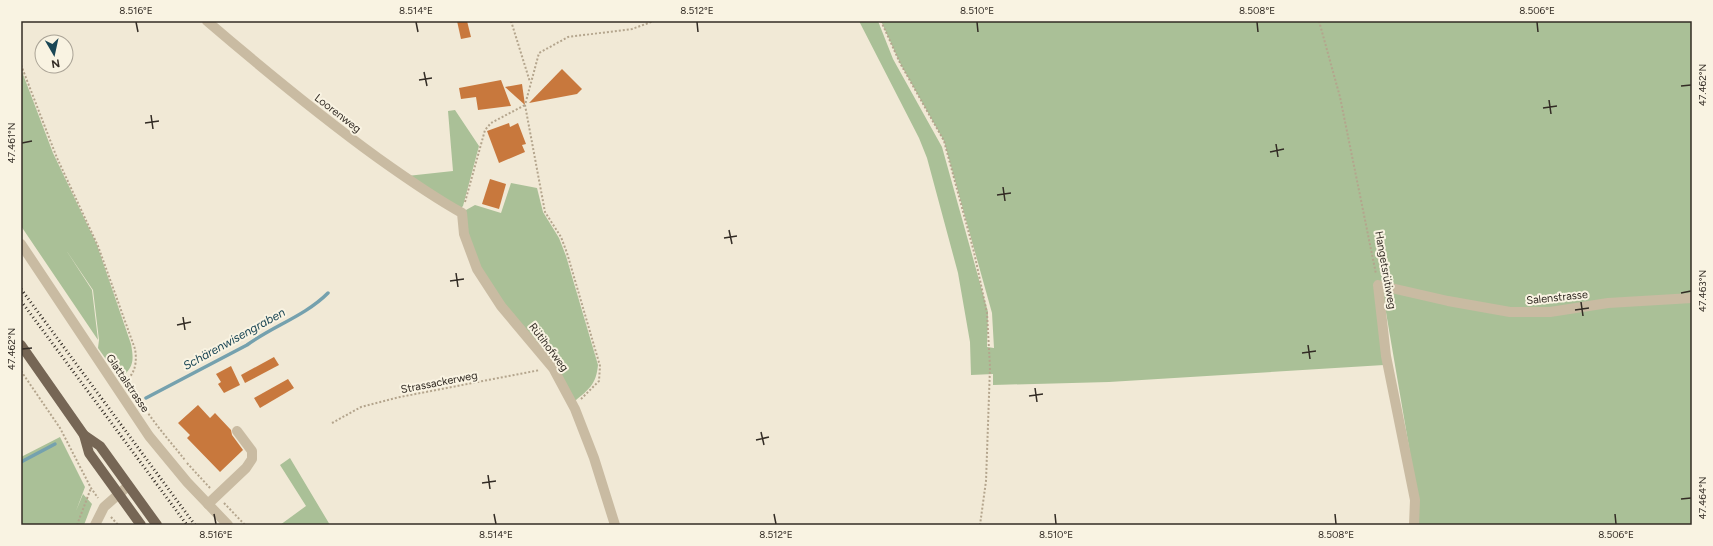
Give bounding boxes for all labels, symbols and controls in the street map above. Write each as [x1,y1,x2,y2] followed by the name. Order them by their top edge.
[119,4,153,17] text: 8.516°E
[399,4,433,17] text: 8.514°E
[680,4,714,17] text: 8.512°E
[960,4,994,17] text: 8.510°E
[1239,4,1275,17] text: 8.508°E
[1519,4,1555,17] text: 8.506°E
[34,34,74,74] north arrow
[50,56,61,70] text: N
[1696,64,1709,106] text: 47.462°N
[312,91,363,136] street label: Loorenweg
[5,122,18,164] text: 47.461°N
[1372,230,1399,310] street label: Hangetsrütiweg
[1696,270,1709,312] text: 47.463°N
[1526,288,1588,307] street label: Salenstrasse
[181,305,288,373] water label: Schärenwisengraben
[526,321,571,374] street label: Rütihofweg
[5,328,18,370] text: 47.462°N
[103,352,152,415] street label: Glattalstrasse
[400,369,479,396] street label: Strassackerweg
[1696,476,1709,520] text: 47.464°N
[199,528,233,541] text: 8.516°E
[479,528,513,541] text: 8.514°E
[759,528,793,541] text: 8.512°E
[1039,528,1073,541] text: 8.510°E
[1318,528,1354,541] text: 8.508°E
[1598,528,1634,541] text: 8.506°E

